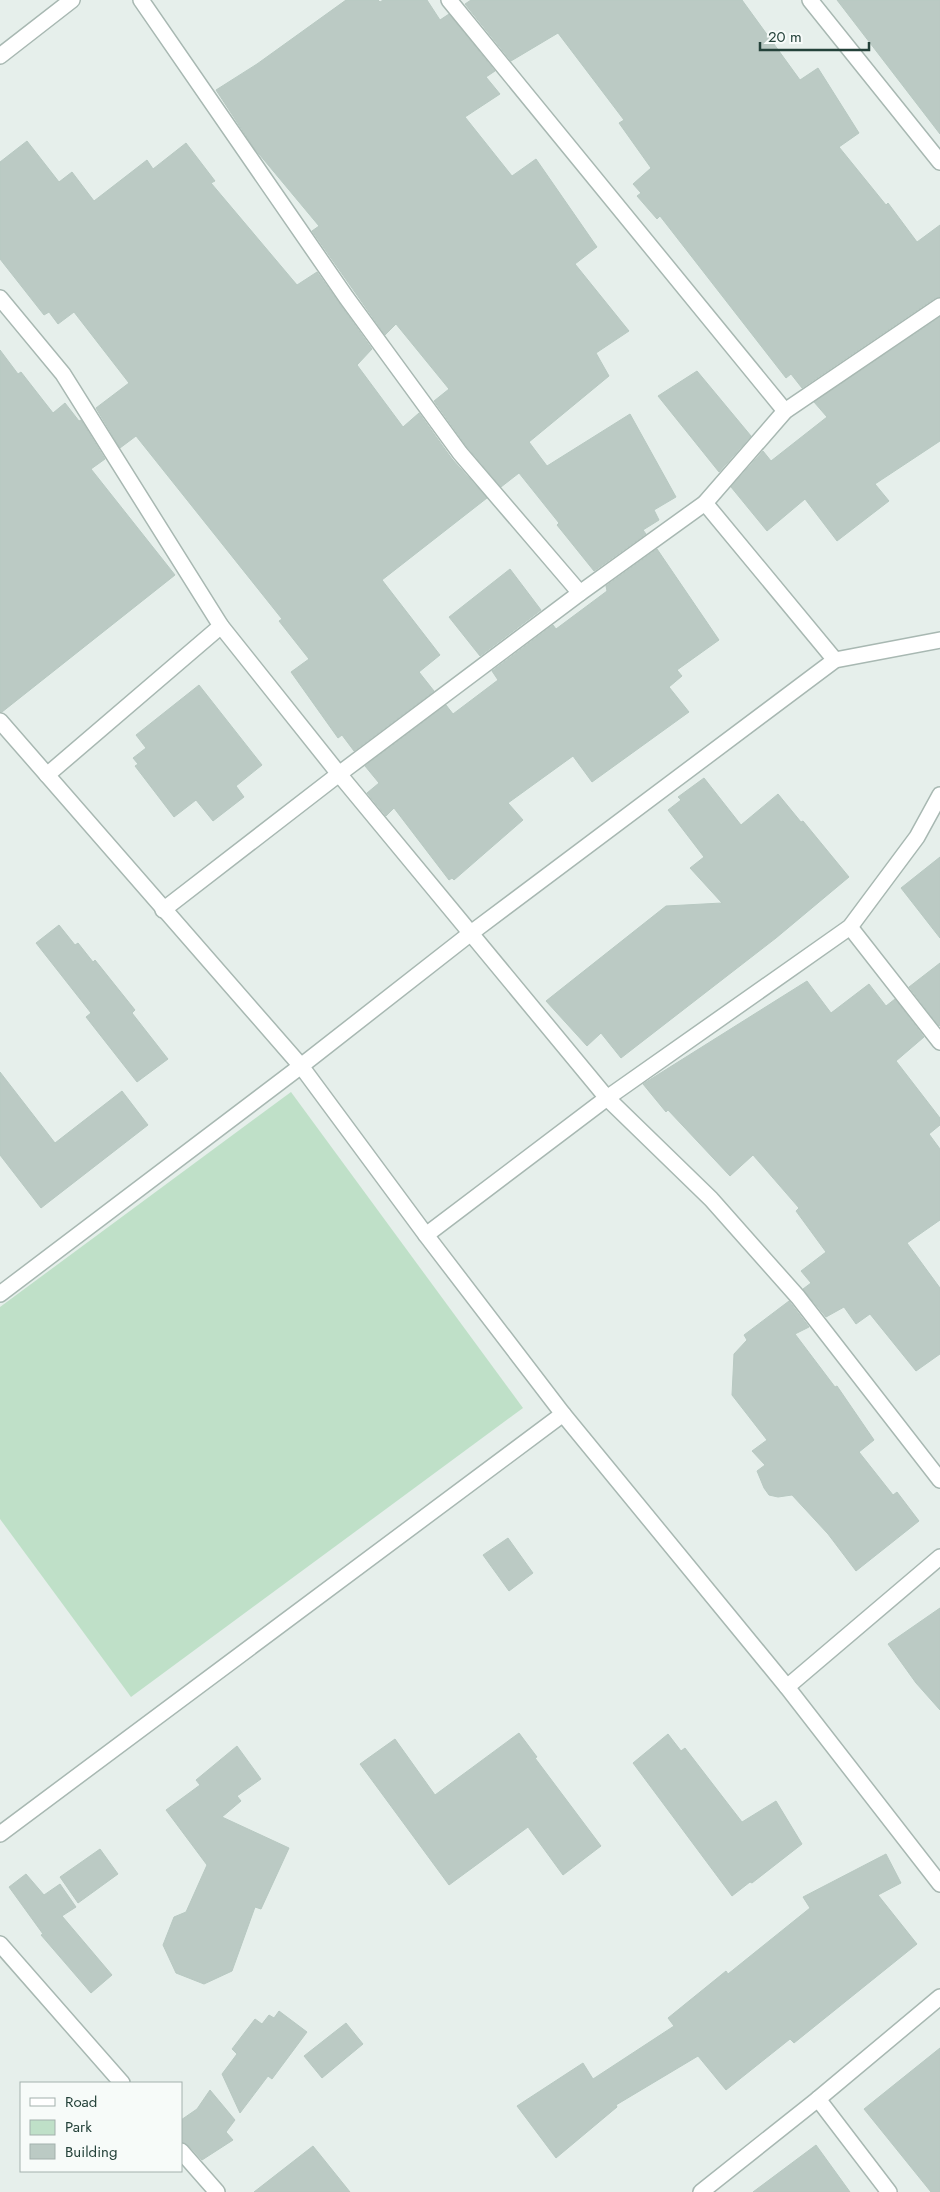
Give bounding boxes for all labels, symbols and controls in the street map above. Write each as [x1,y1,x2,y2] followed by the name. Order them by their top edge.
[760,20,869,52] scale bar
[768,26,802,48] text: 20 m
[20,2082,182,2172] legend
[65,2091,97,2113] text: Road
[65,2116,92,2138] text: Park
[65,2141,117,2163] text: Building

